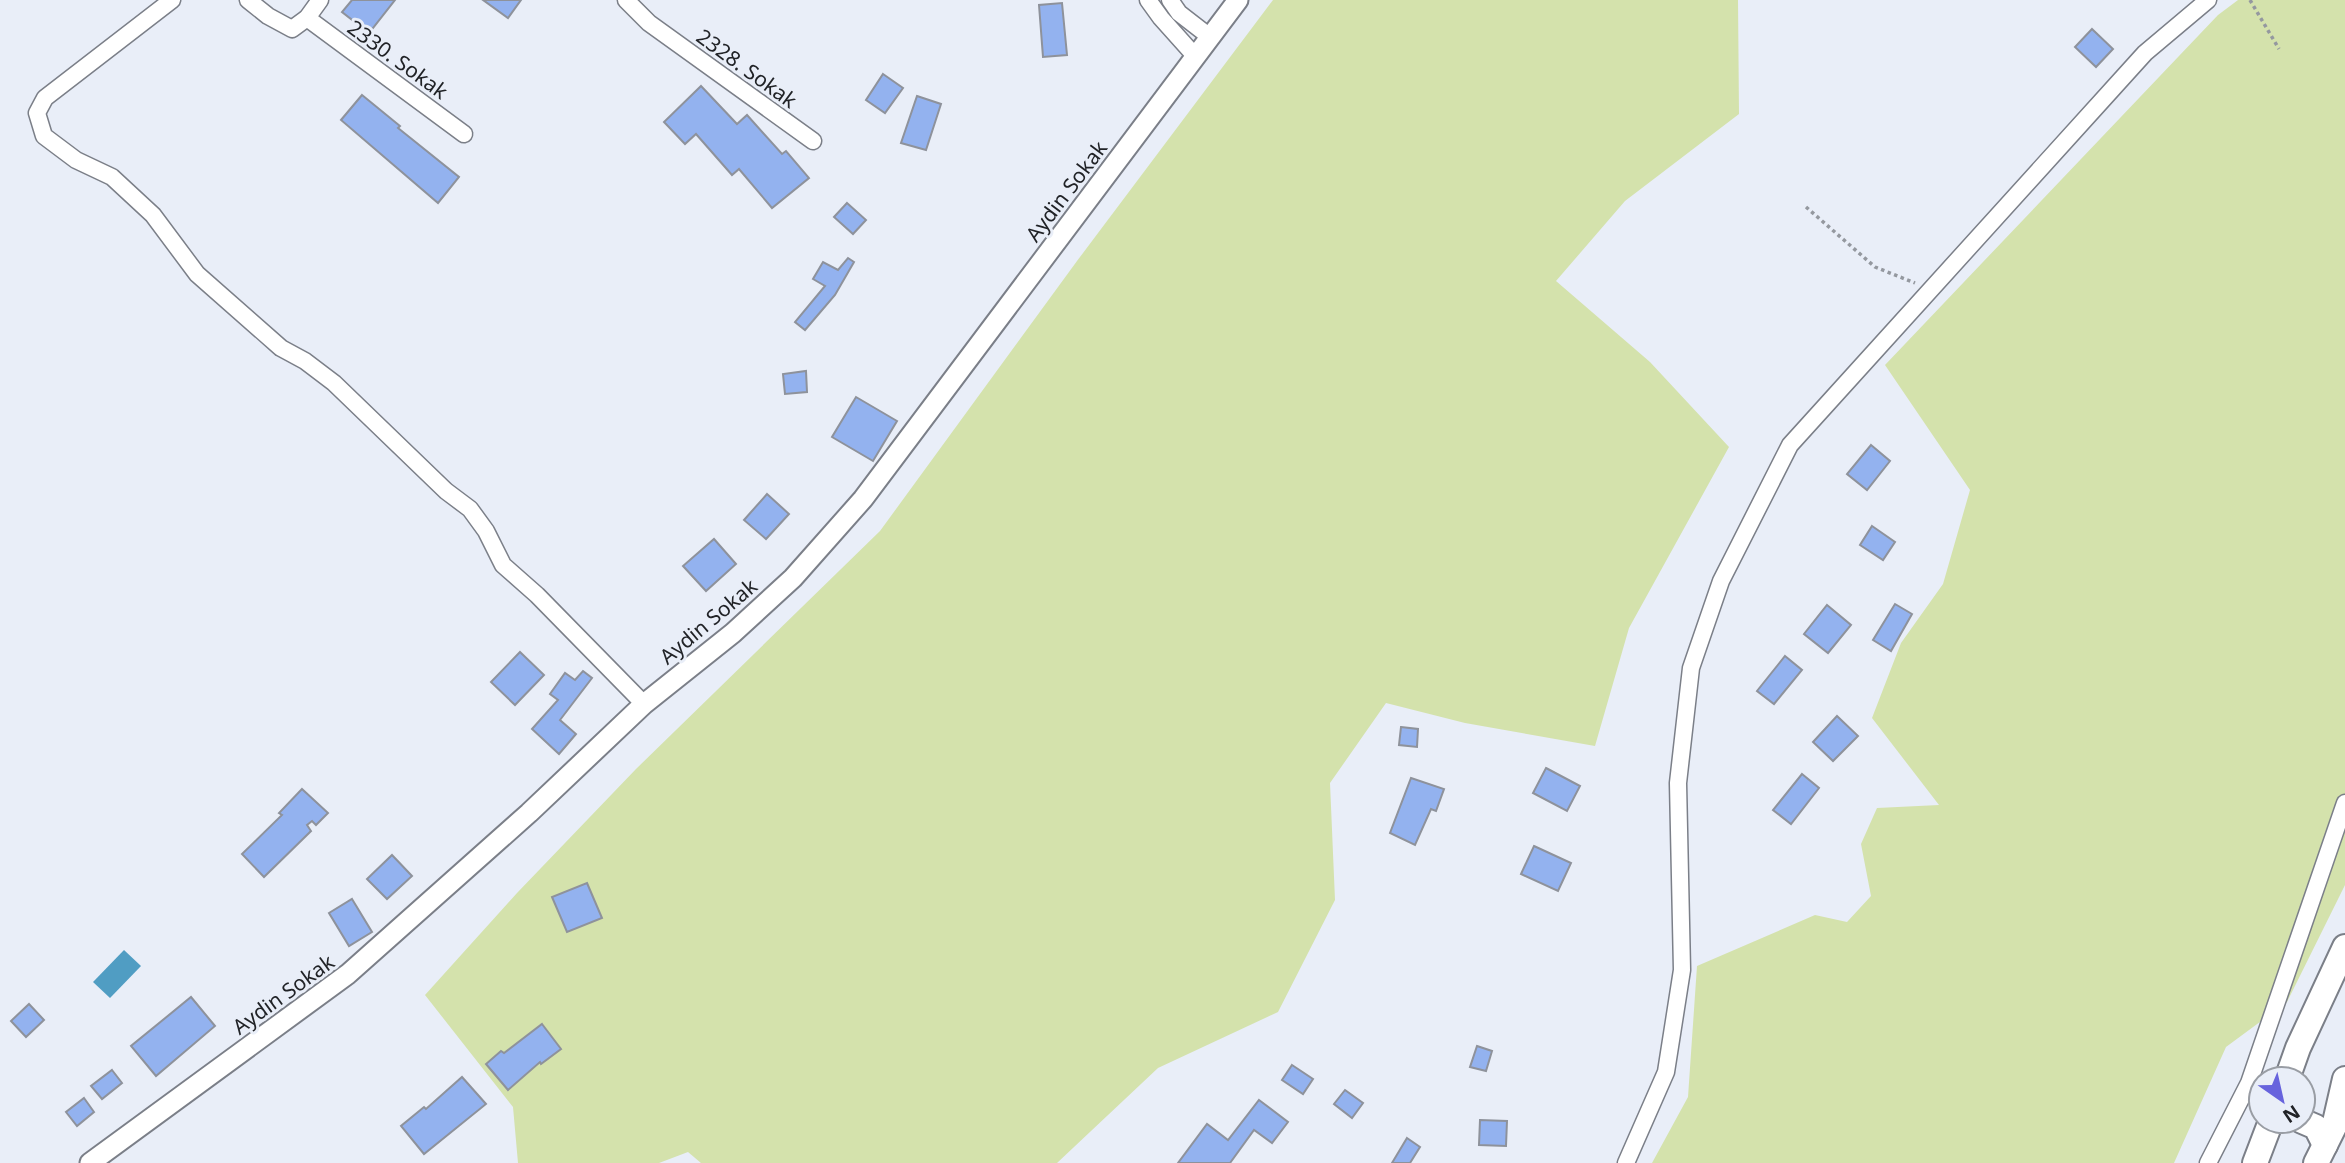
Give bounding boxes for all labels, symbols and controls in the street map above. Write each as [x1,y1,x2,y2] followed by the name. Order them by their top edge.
[342,13,454,105] street label: 2330. Sokak
[691,22,803,114] street label: 2328. Sokak
[1019,134,1114,247] street label: Aydin Sokak
[653,571,763,670] street label: Aydin Sokak
[226,947,340,1040] street label: Aydin Sokak
[2247,1065,2317,1135] north arrow
[2278,1099,2305,1129] text: N

